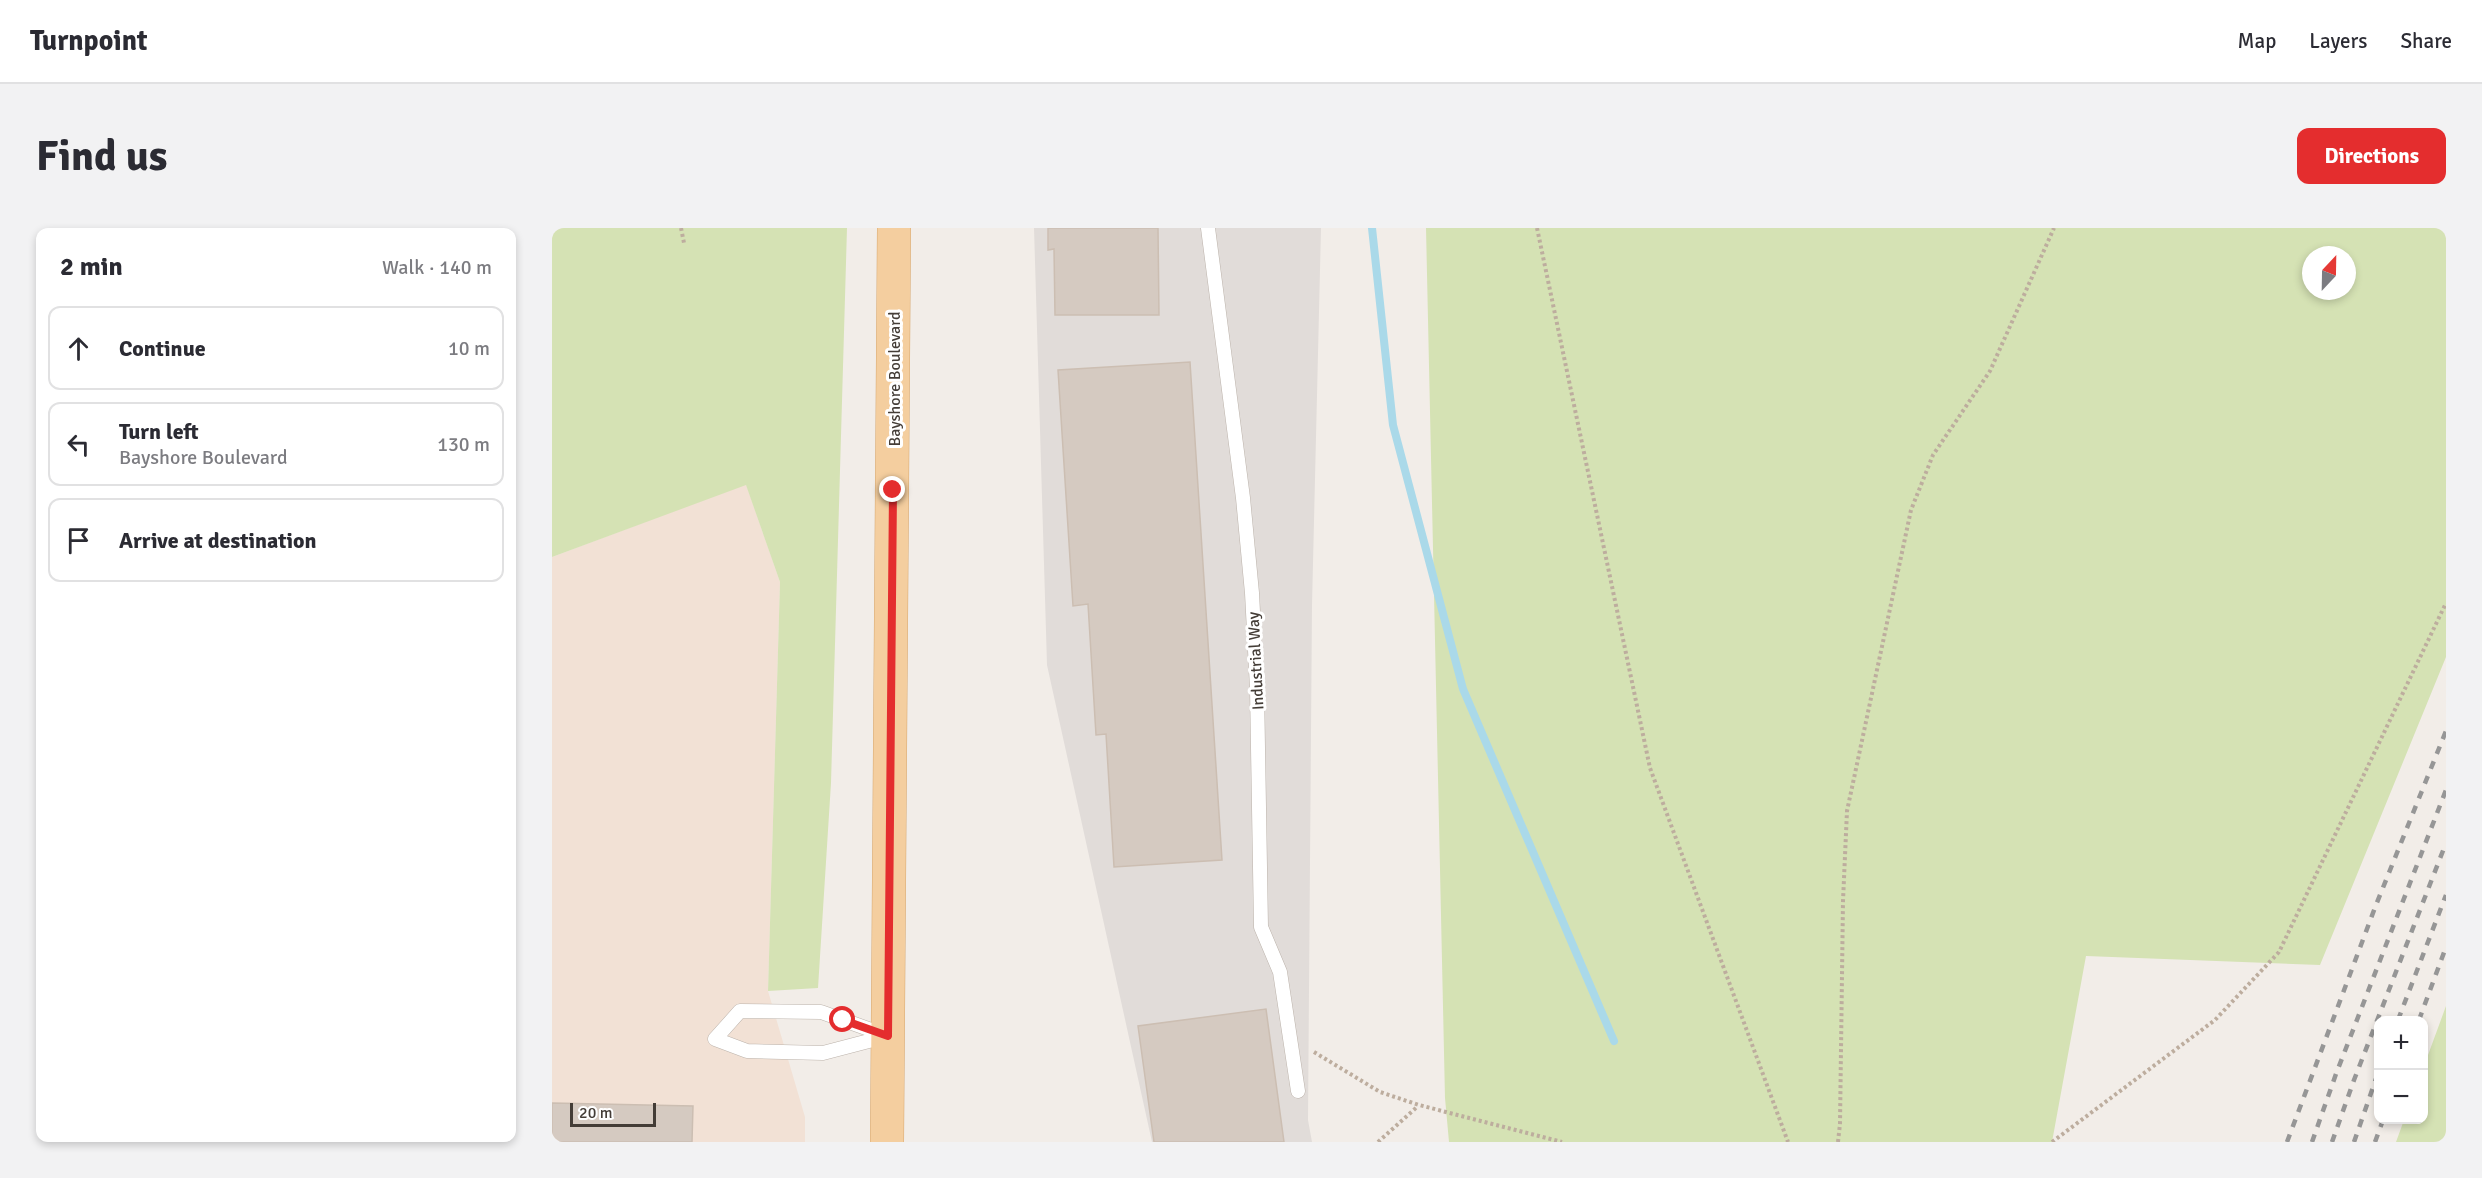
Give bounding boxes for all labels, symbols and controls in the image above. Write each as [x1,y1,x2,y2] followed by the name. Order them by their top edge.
[30,24,147,58] text: Turnpoint
[2238,28,2276,54] text: Map
[2309,28,2367,54] text: Layers
[2400,28,2452,54] text: Share
[2297,128,2446,184] button: Directions
[36,131,167,182] text: Find us
[2302,246,2356,300] north arrow
[60,251,123,283] text: 2 min
[382,255,492,280] text: Walk · 140 m
[885,312,905,446] street label: Bayshore Boulevard
[62,332,95,365] icon: ahead
[119,335,206,362] text: Continue
[448,336,490,361] text: 10 m
[119,418,199,445] text: Turn left
[62,428,95,461] icon: left
[437,432,490,457] text: 130 m
[119,445,288,470] text: Bayshore Boulevard
[879,476,905,502] route end
[62,524,95,557] icon: arrive
[119,527,316,554] text: Arrive at destination
[1243,611,1269,711] street label: Industrial Way
[829,1006,855,1032] route start
[2374,1016,2428,1124] map controls
[2374,1016,2428,1070] button: +
[2374,1070,2428,1124] button: −
[570,1100,656,1128] scale bar
[579,1103,613,1123] text: 20 m

